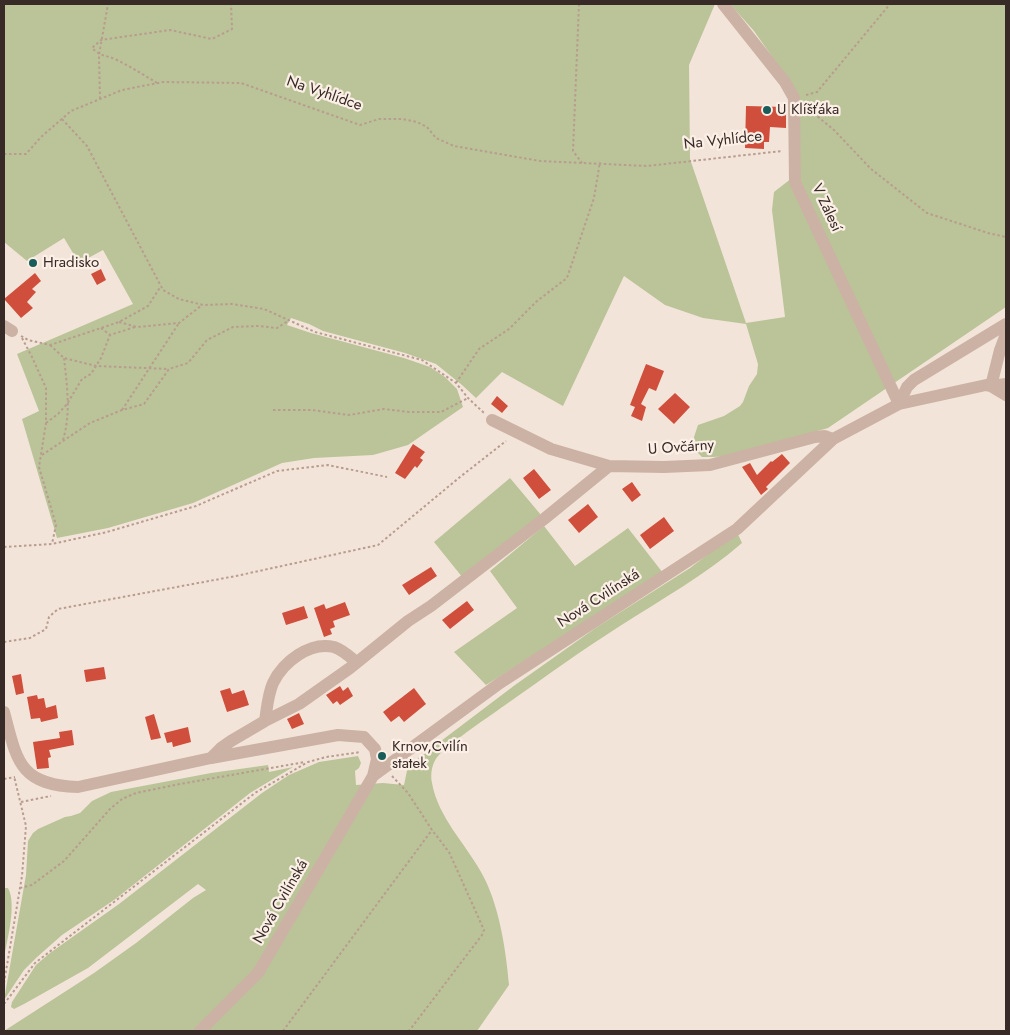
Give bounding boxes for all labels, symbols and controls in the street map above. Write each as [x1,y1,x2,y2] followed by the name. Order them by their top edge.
[284,73,364,115] street label: Na Vyhlídce
[777,101,839,119] place label: U Klíšťáka
[761,104,773,116] marker: U Klíšťáka
[683,128,763,154] street label: Na Vyhlídce
[807,181,845,235] street label: V Zálesí
[43,254,99,272] place label: Hradisko
[27,257,39,269] marker: Hradisko
[647,437,715,459] street label: U Ovčárny
[555,566,643,632] street label: Nová Cvilínská
[392,738,468,773] place label: Krnov,Cvilín statek
[376,750,388,762] marker: Krnov,Cvilín statek
[250,857,312,947] street label: Nová Cvilínská

